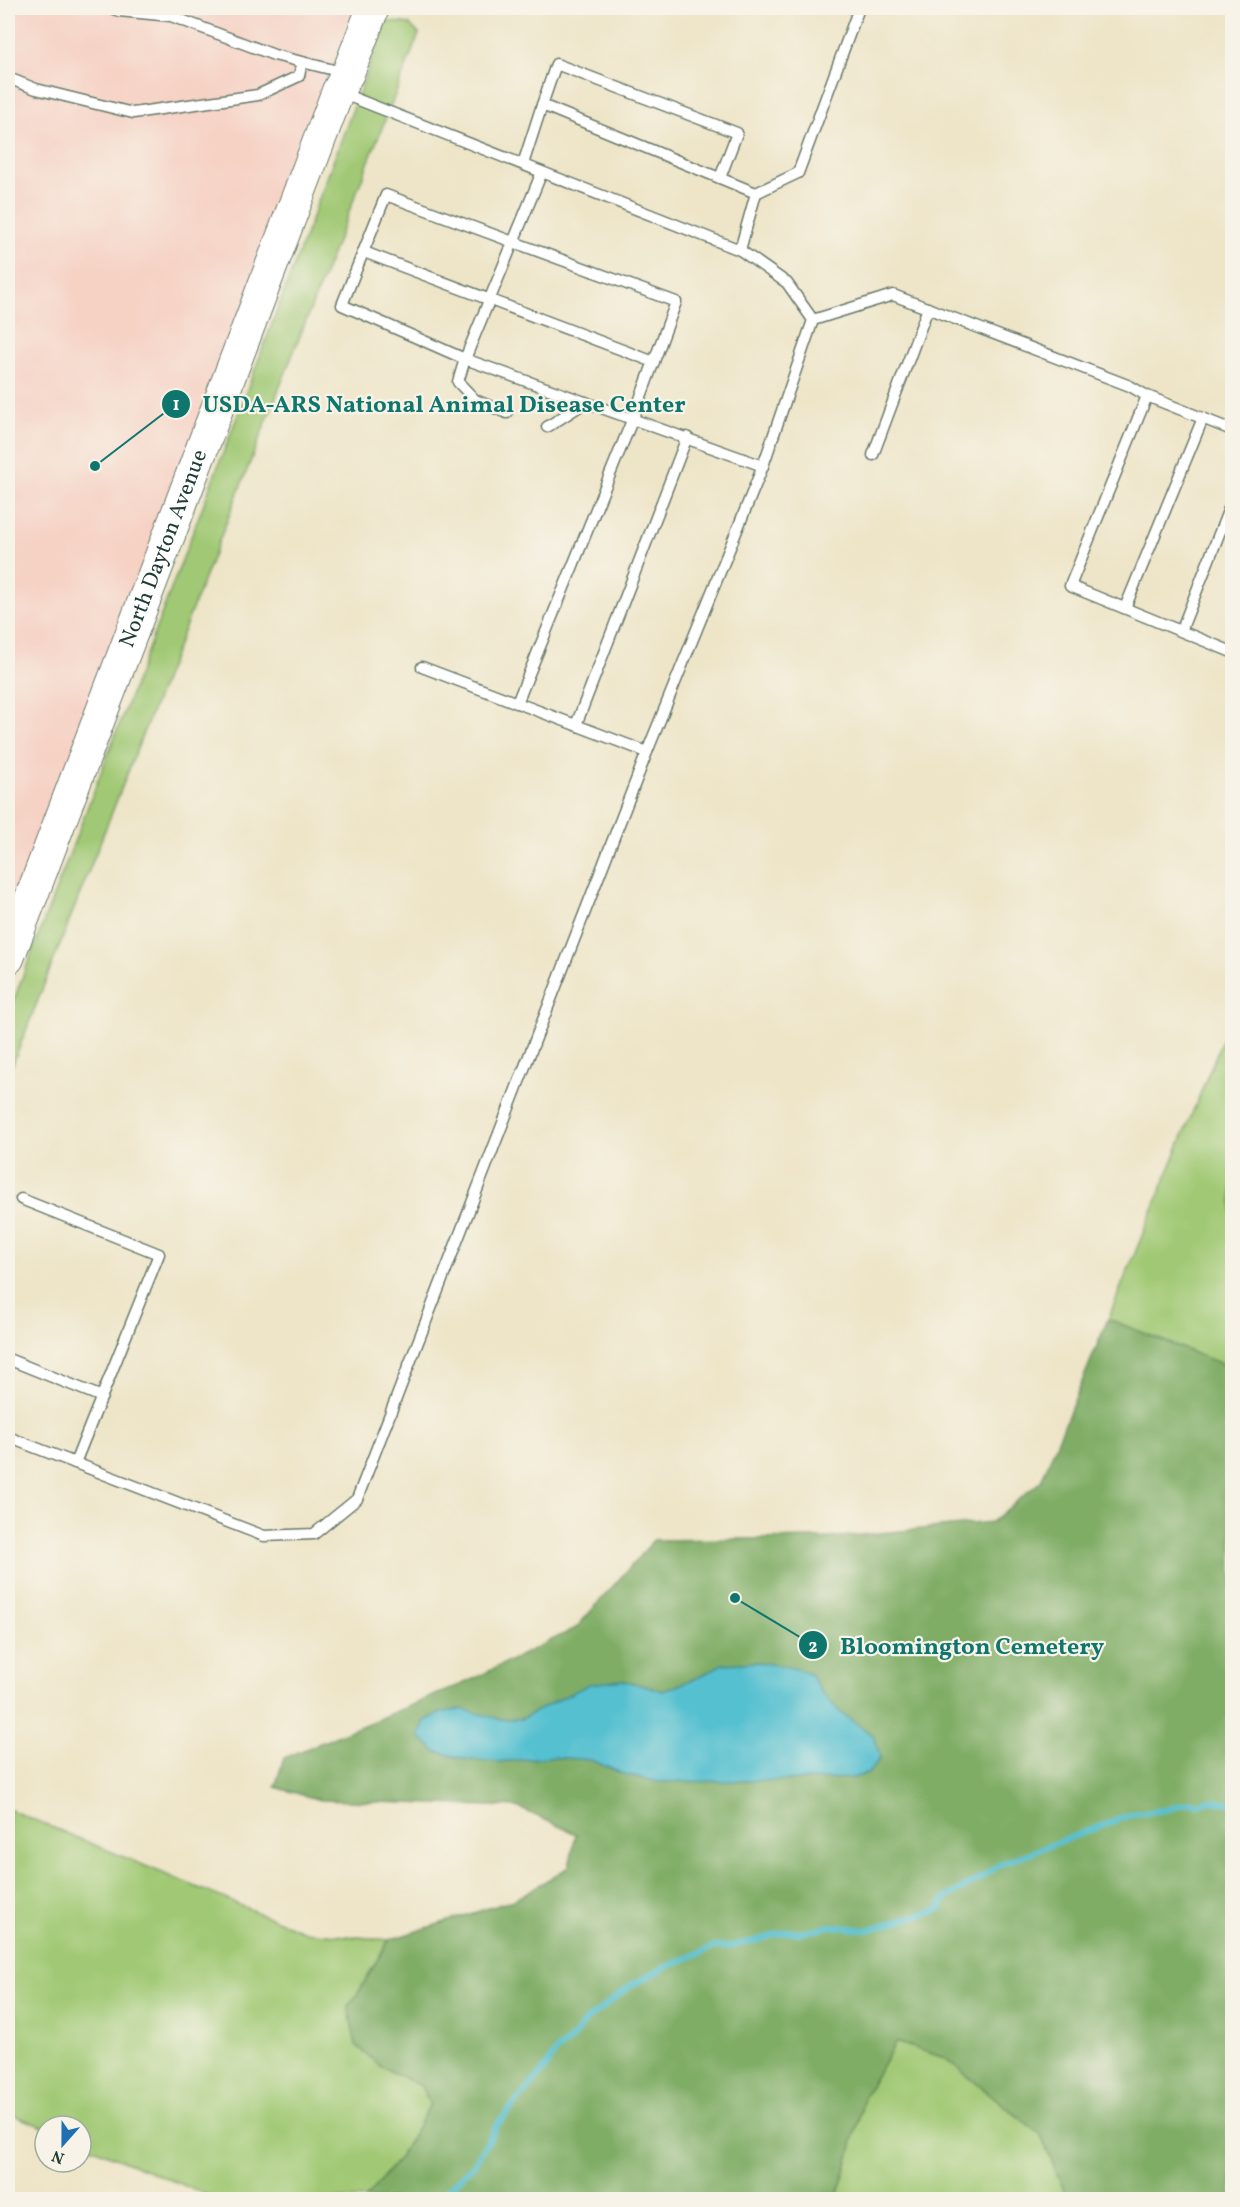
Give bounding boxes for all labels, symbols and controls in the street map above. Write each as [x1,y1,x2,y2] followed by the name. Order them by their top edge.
[161,383,698,425] callout: USDA-ARS National Animal Disease Center
[202,389,686,423] text: USDA-ARS National Animal Disease Center
[172,393,180,418] text: 1
[112,445,216,652] street label: North Dayton Avenue
[798,1624,1117,1666] callout: Bloomington Cemetery
[840,1631,1105,1665] text: Bloomington Cemetery
[808,1635,818,1660] text: 2
[33,2114,93,2174] north arrow
[49,2144,68,2168] text: N

